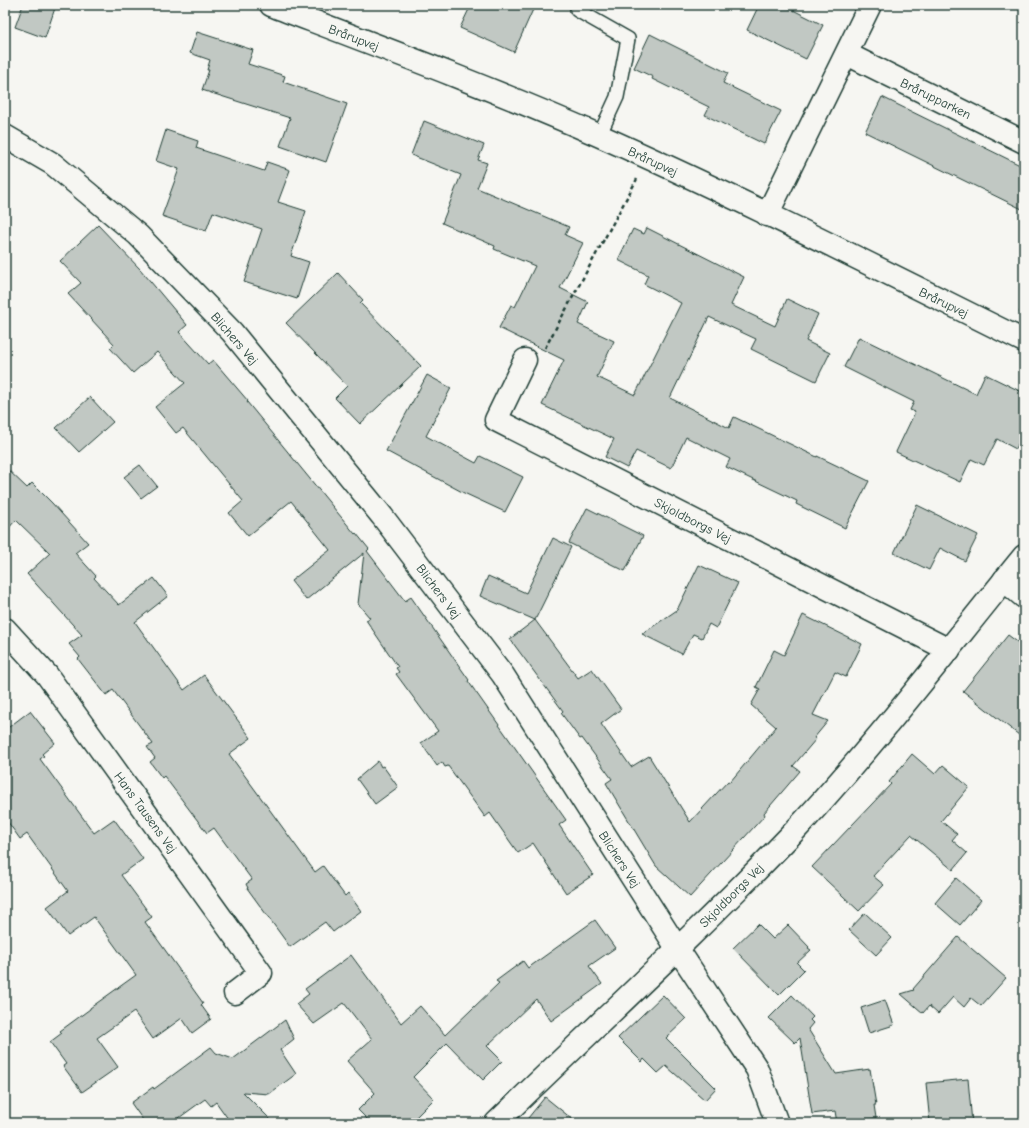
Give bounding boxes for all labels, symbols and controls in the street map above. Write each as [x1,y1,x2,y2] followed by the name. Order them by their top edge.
[326,21,381,54] street label: Brårupvej
[898,75,974,122] street label: Brårupparken
[626,143,680,179] street label: Brårupvej
[917,284,971,321] street label: Brårupvej
[208,309,261,368] street label: Blichers Vej
[652,495,734,546] street label: Skjoldborgs Vej
[413,561,464,621] street label: Blichers Vej
[111,769,180,856] street label: Hans Tausens Vej
[596,828,643,890] street label: Blichers Vej
[696,860,766,930] street label: Skjoldborgs Vej

